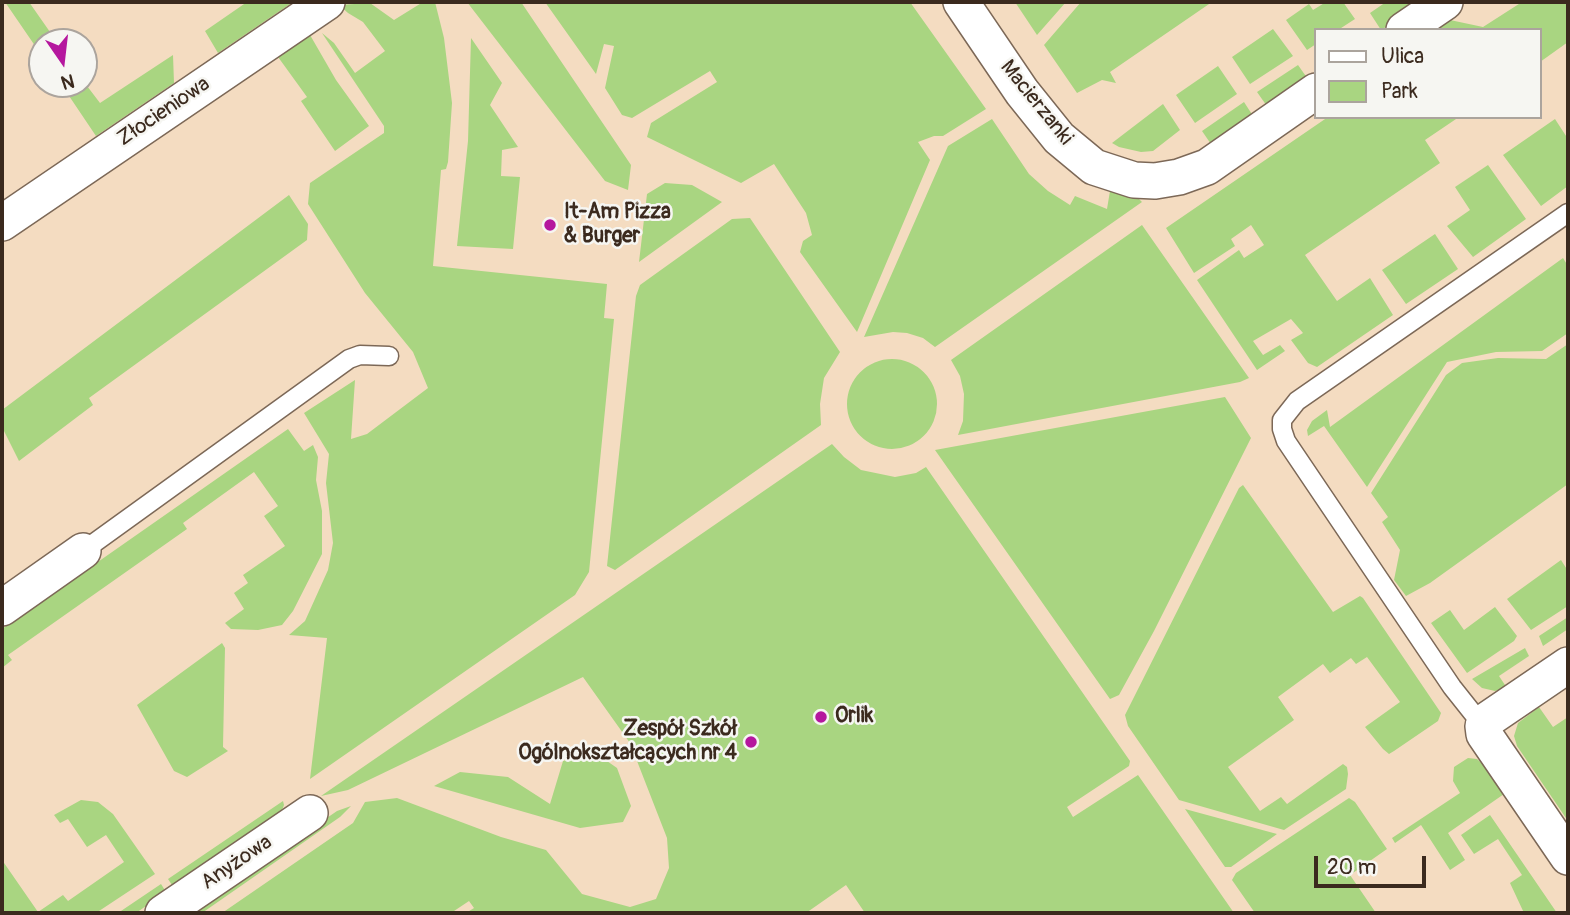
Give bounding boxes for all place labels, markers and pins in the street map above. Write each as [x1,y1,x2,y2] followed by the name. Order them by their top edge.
[564,200,671,250] place label: It-Am Pizza & Burger
[542,217,558,233] marker: It-Am Pizza & Burger
[835,704,873,730] place label: Orlik
[813,709,829,725] marker: Orlik
[518,717,737,767] place label: Zespół Szkół Ogólnokształcących nr 4
[743,734,759,750] marker: Zespół Szkół Ogólnokształcących nr 4

